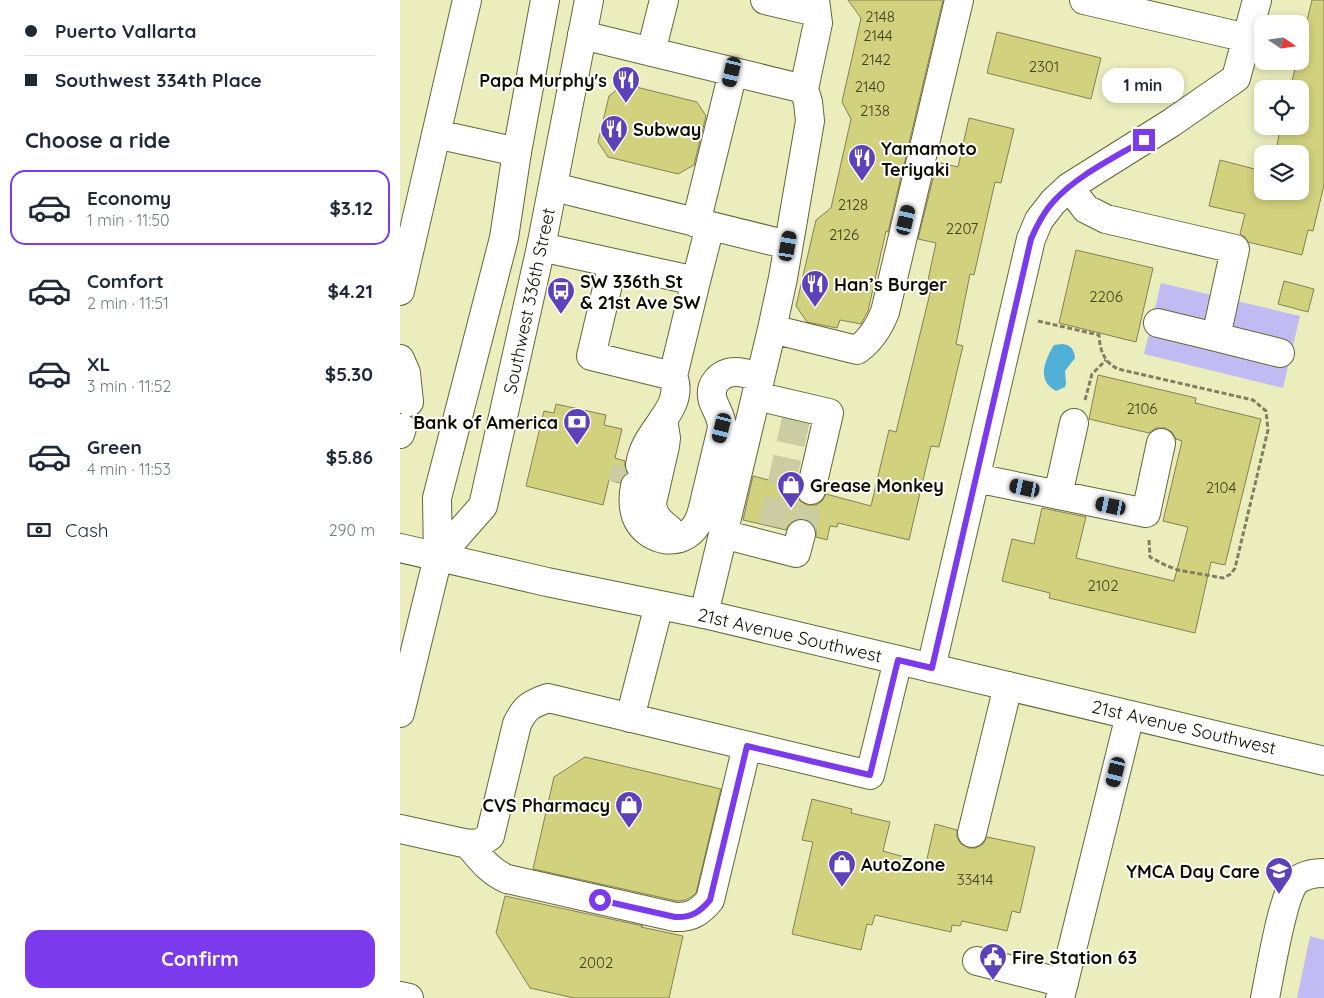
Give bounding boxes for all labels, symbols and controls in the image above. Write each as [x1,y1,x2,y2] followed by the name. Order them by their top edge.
[865,7,895,26] house number: 2148
[1254,15,1309,70] north arrow
[1254,15,1309,200] map controls
[55,19,197,43] text: Puerto Vallarta
[863,26,893,45] house number: 2144
[861,50,891,69] house number: 2142
[721,56,742,88] car
[1029,57,1059,76] house number: 2301
[611,65,641,104] restaurant icon: Papa Murphy's
[55,68,262,92] text: Southwest 334th Place
[1103,68,1185,102] callout: 1 min
[479,69,607,92] place label: Papa Murphy's
[1124,75,1162,95] text: 1 min
[855,77,885,96] house number: 2140
[1254,80,1309,135] button: locate
[860,101,890,120] house number: 2138
[599,114,629,153] restaurant icon: Subway
[633,118,701,141] place label: Subway
[25,126,170,154] text: Choose a ride
[1133,129,1155,151] route end
[881,137,977,181] place label: Yamamoto Teriyaki
[847,143,877,182] restaurant icon: Yamamoto Teriyaki
[1254,145,1309,200] button: layers
[27,185,72,230] icon: car
[87,186,171,210] text: Economy
[838,195,868,214] house number: 2128
[329,196,373,220] text: $3.12
[895,204,916,236] car
[498,206,560,396] street label: Southwest 336th Street
[87,210,169,230] text: 1 min · 11:50
[946,219,979,238] house number: 2207
[829,225,859,244] house number: 2126
[778,230,797,262] car
[27,268,72,313] icon: car
[87,269,164,293] text: Comfort
[800,269,830,308] restaurant icon: Han’s Burger
[580,270,701,314] place label: SW 336th St & 21st Ave SW
[834,273,947,296] place label: Han’s Burger
[546,276,576,315] bus stop icon: SW 336th St & 21st Ave SW
[328,279,373,303] text: $4.21
[1089,287,1123,306] house number: 2206
[87,293,169,313] text: 2 min · 11:51
[27,351,72,396] icon: car
[87,352,110,376] text: XL
[325,362,373,386] text: $5.30
[87,376,171,396] text: 3 min · 11:52
[1127,399,1157,418] house number: 2106
[562,407,592,446] bank icon: Bank of America
[413,411,558,434] place label: Bank of America
[711,412,732,444] car
[27,434,72,479] icon: car
[87,435,142,459] text: Green
[326,445,373,469] text: $5.86
[87,459,171,479] text: 4 min · 11:53
[776,470,806,509] shop icon: Grease Monkey
[810,474,944,497] place label: Grease Monkey
[1008,478,1041,498] car
[1206,478,1236,497] house number: 2104
[1094,496,1127,516] car
[25,516,53,544] icon: cash
[65,518,109,542] text: Cash
[329,520,375,540] text: 290 m
[1087,576,1119,595] house number: 2102
[696,603,884,667] street label: 21st Avenue Southwest
[1090,695,1278,759] street label: 21st Avenue Southwest
[1105,756,1126,788] car
[614,790,644,829] shop icon: CVS Pharmacy
[483,794,610,817] place label: CVS Pharmacy
[827,849,857,888] shop icon: AutoZone
[861,853,945,876] place label: AutoZone
[1264,856,1294,895] school or university icon: YMCA Day Care
[1126,860,1260,883] place label: YMCA Day Care
[957,870,993,889] house number: 33414
[589,889,611,911] route start
[25,930,375,988] button: Confirm
[978,942,1008,981] public building icon: Fire Station 63
[1012,946,1137,969] place label: Fire Station 63
[579,953,613,972] house number: 2002

